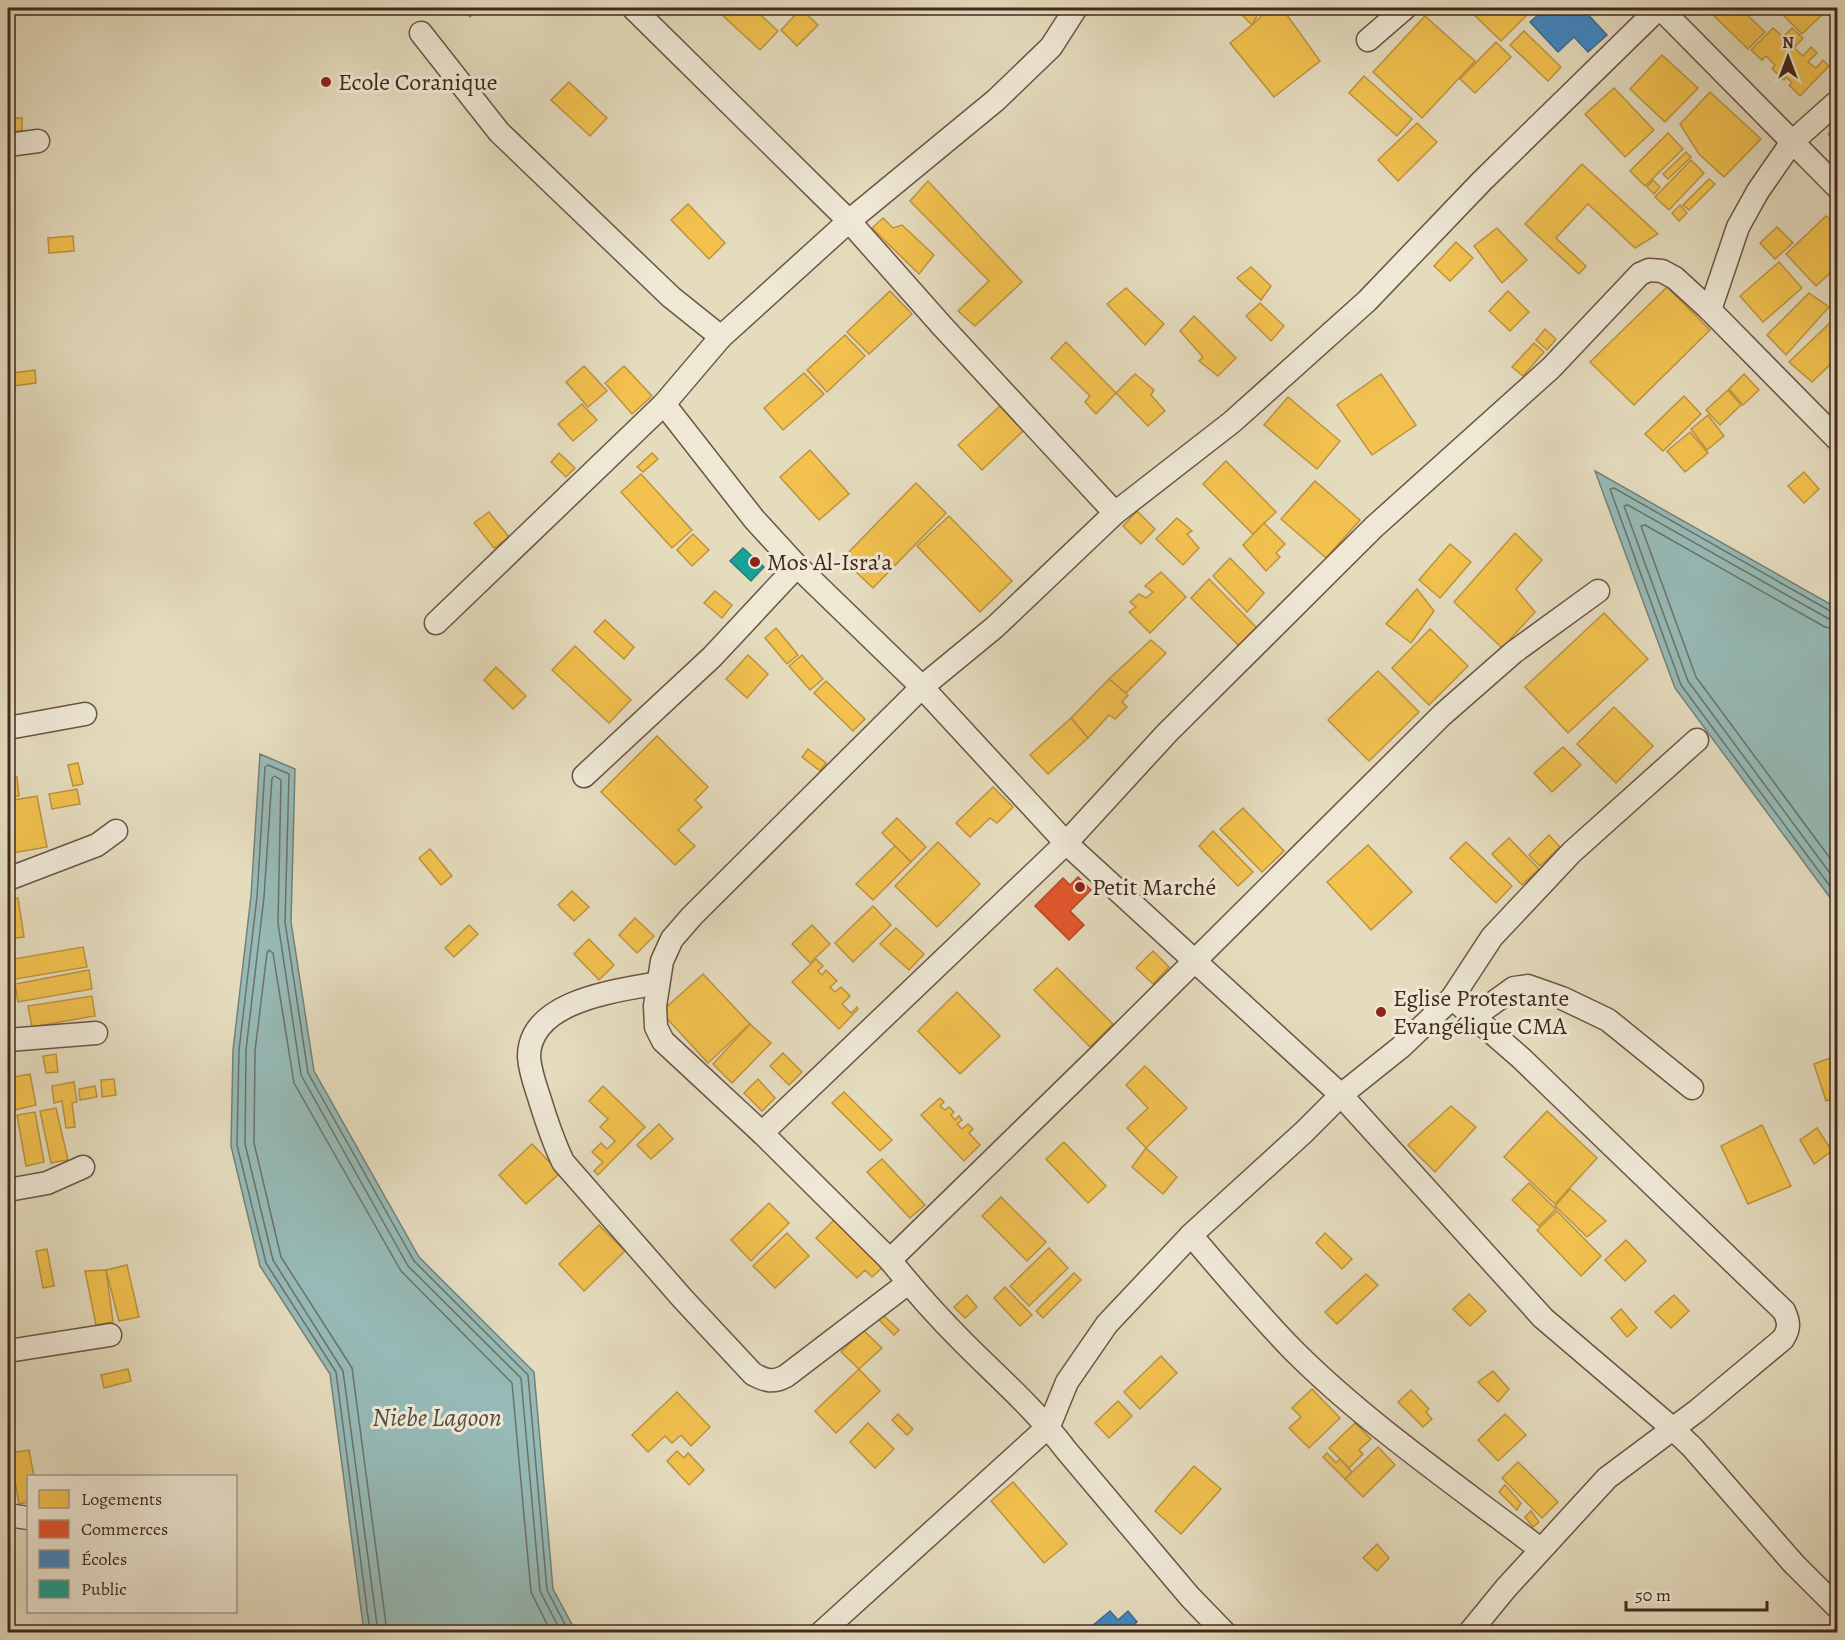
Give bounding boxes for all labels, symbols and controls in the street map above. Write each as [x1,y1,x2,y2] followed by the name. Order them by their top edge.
[1758,27,1818,87] north arrow
[1782,32,1794,54] text: N
[338,66,497,98] place label: Ecole Coranique
[319,75,333,89] marker: Ecole Coranique
[767,546,893,578] place label: Mos Al-Isra'a
[748,555,762,569] marker: Mos Al-Isra'a
[1092,871,1216,903] place label: Petit Marché
[1073,880,1087,894] marker: Petit Marché
[1393,982,1569,1042] place label: Eglise Protestante Evangélique CMA
[1374,1005,1388,1019] marker: Eglise Protestante Evangélique CMA
[372,1400,502,1435] water label: Niebe Lagoon
[27,1475,237,1613] legend
[81,1487,162,1511] text: Logements
[81,1517,168,1541] text: Commerces
[81,1547,127,1571] text: Écoles
[1626,1574,1767,1612] scale bar
[81,1577,127,1601] text: Public
[1635,1583,1671,1607] text: 50 m

